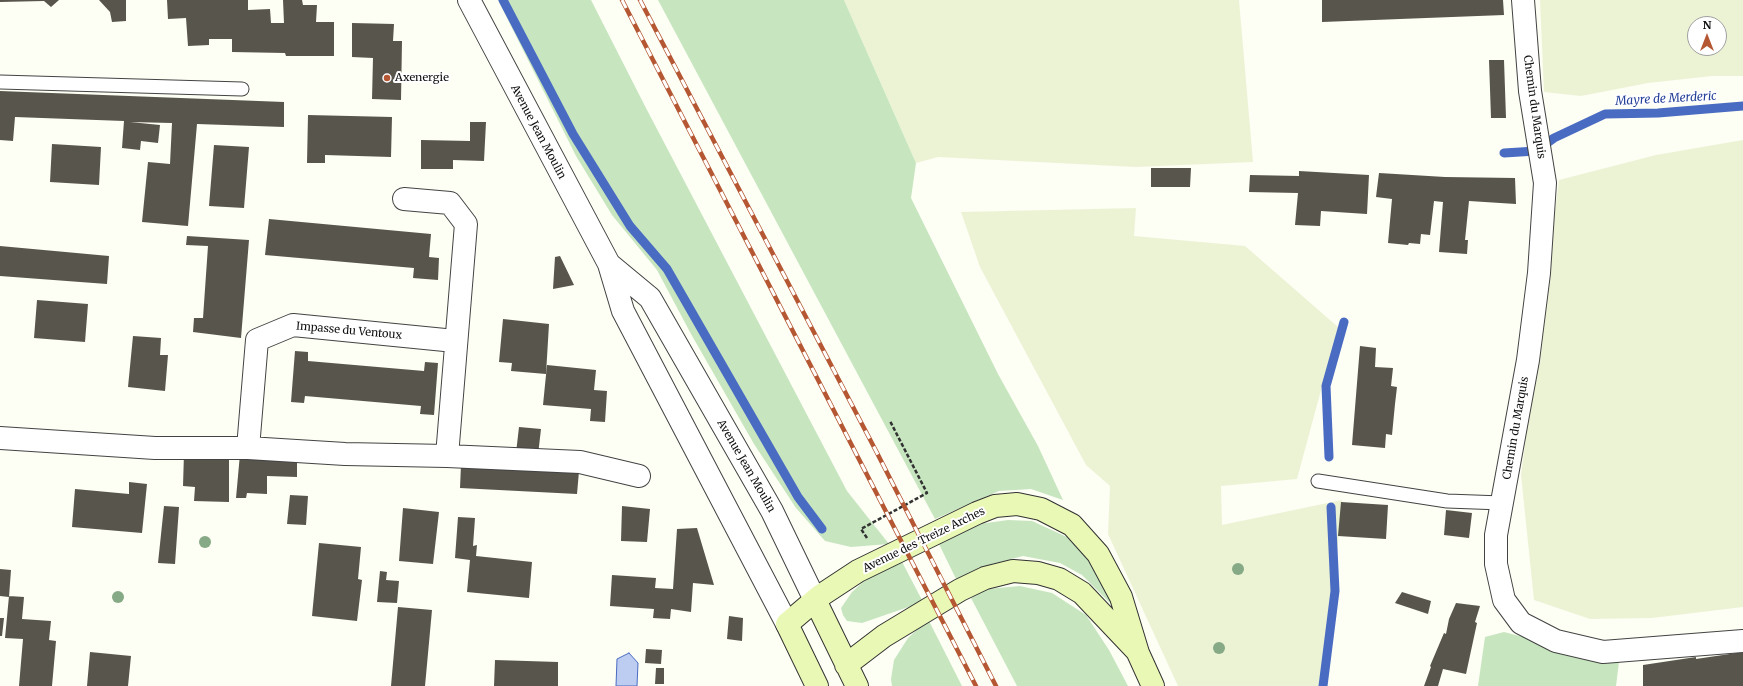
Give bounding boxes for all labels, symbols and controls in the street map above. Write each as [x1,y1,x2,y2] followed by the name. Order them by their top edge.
[1687,16,1727,56] north arrow
[1703,18,1711,32] text: N
[1520,54,1548,160] street label: Chemin du Marquis
[395,71,449,85] place label: Axenergie
[382,73,392,83] marker: Axenergie
[508,83,568,181] street label: Avenue Jean Moulin
[1615,89,1717,109] water label: Mayre de Merderic
[296,320,402,342] street label: Impasse du Ventoux
[1500,375,1532,481] street label: Chemin du Marquis
[714,417,778,515] street label: Avenue Jean Moulin
[861,505,987,575] street label: Avenue des Treize Arches

